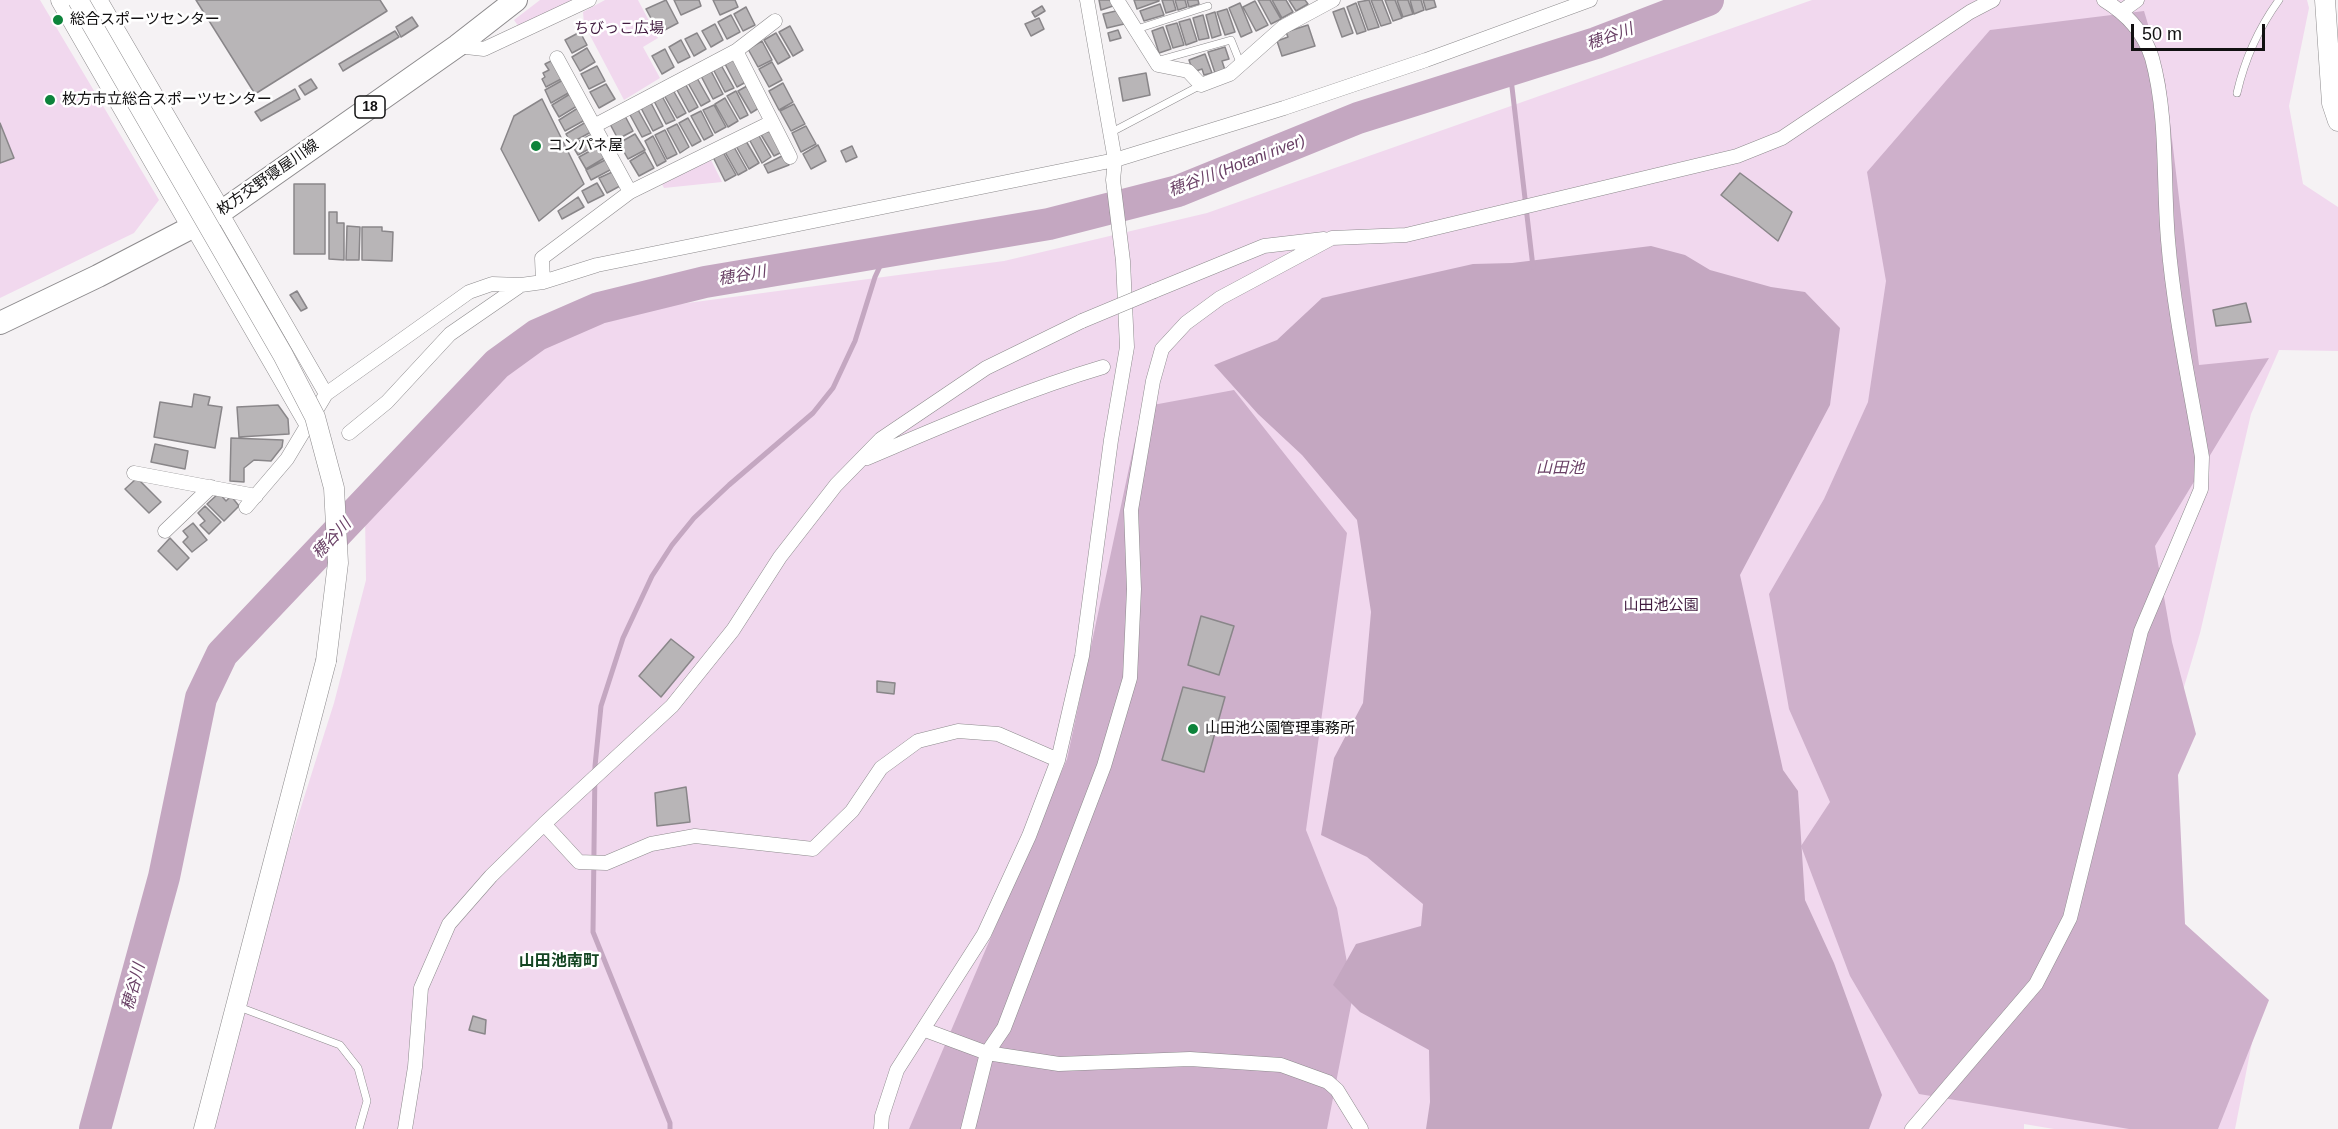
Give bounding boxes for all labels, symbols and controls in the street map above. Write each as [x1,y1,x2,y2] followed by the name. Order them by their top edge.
[70,11,220,29] place label: 総合スポーツセンター
[2134,12,2268,50] scale bar
[51,13,65,27] marker: 総合スポーツセンター
[574,20,664,38] park label: ちびっこ広場
[1584,20,1636,54] water label: 穂谷川
[2142,24,2182,44] text: 50 m
[62,91,272,109] place label: 枚方市立総合スポーツセンター
[43,93,57,107] marker: 枚方市立総合スポーツセンター
[355,96,385,118] road number: 18
[1166,131,1308,201] water label: 穂谷川 (Hotani river)
[214,136,322,220] street label: 枚方交野寝屋川線
[548,137,623,155] place label: コンパネ屋
[529,139,543,153] marker: コンパネ屋
[717,262,767,290] water label: 穂谷川
[1536,459,1584,479] water label: 山田池
[309,515,355,563] water label: 穂谷川
[1624,597,1698,615] park label: 山田池公園
[1205,720,1355,738] place label: 山田池公園管理事務所
[1186,722,1200,736] marker: 山田池公園管理事務所
[519,952,599,972] district label: 山田池南町
[119,961,149,1013] water label: 穂谷川

